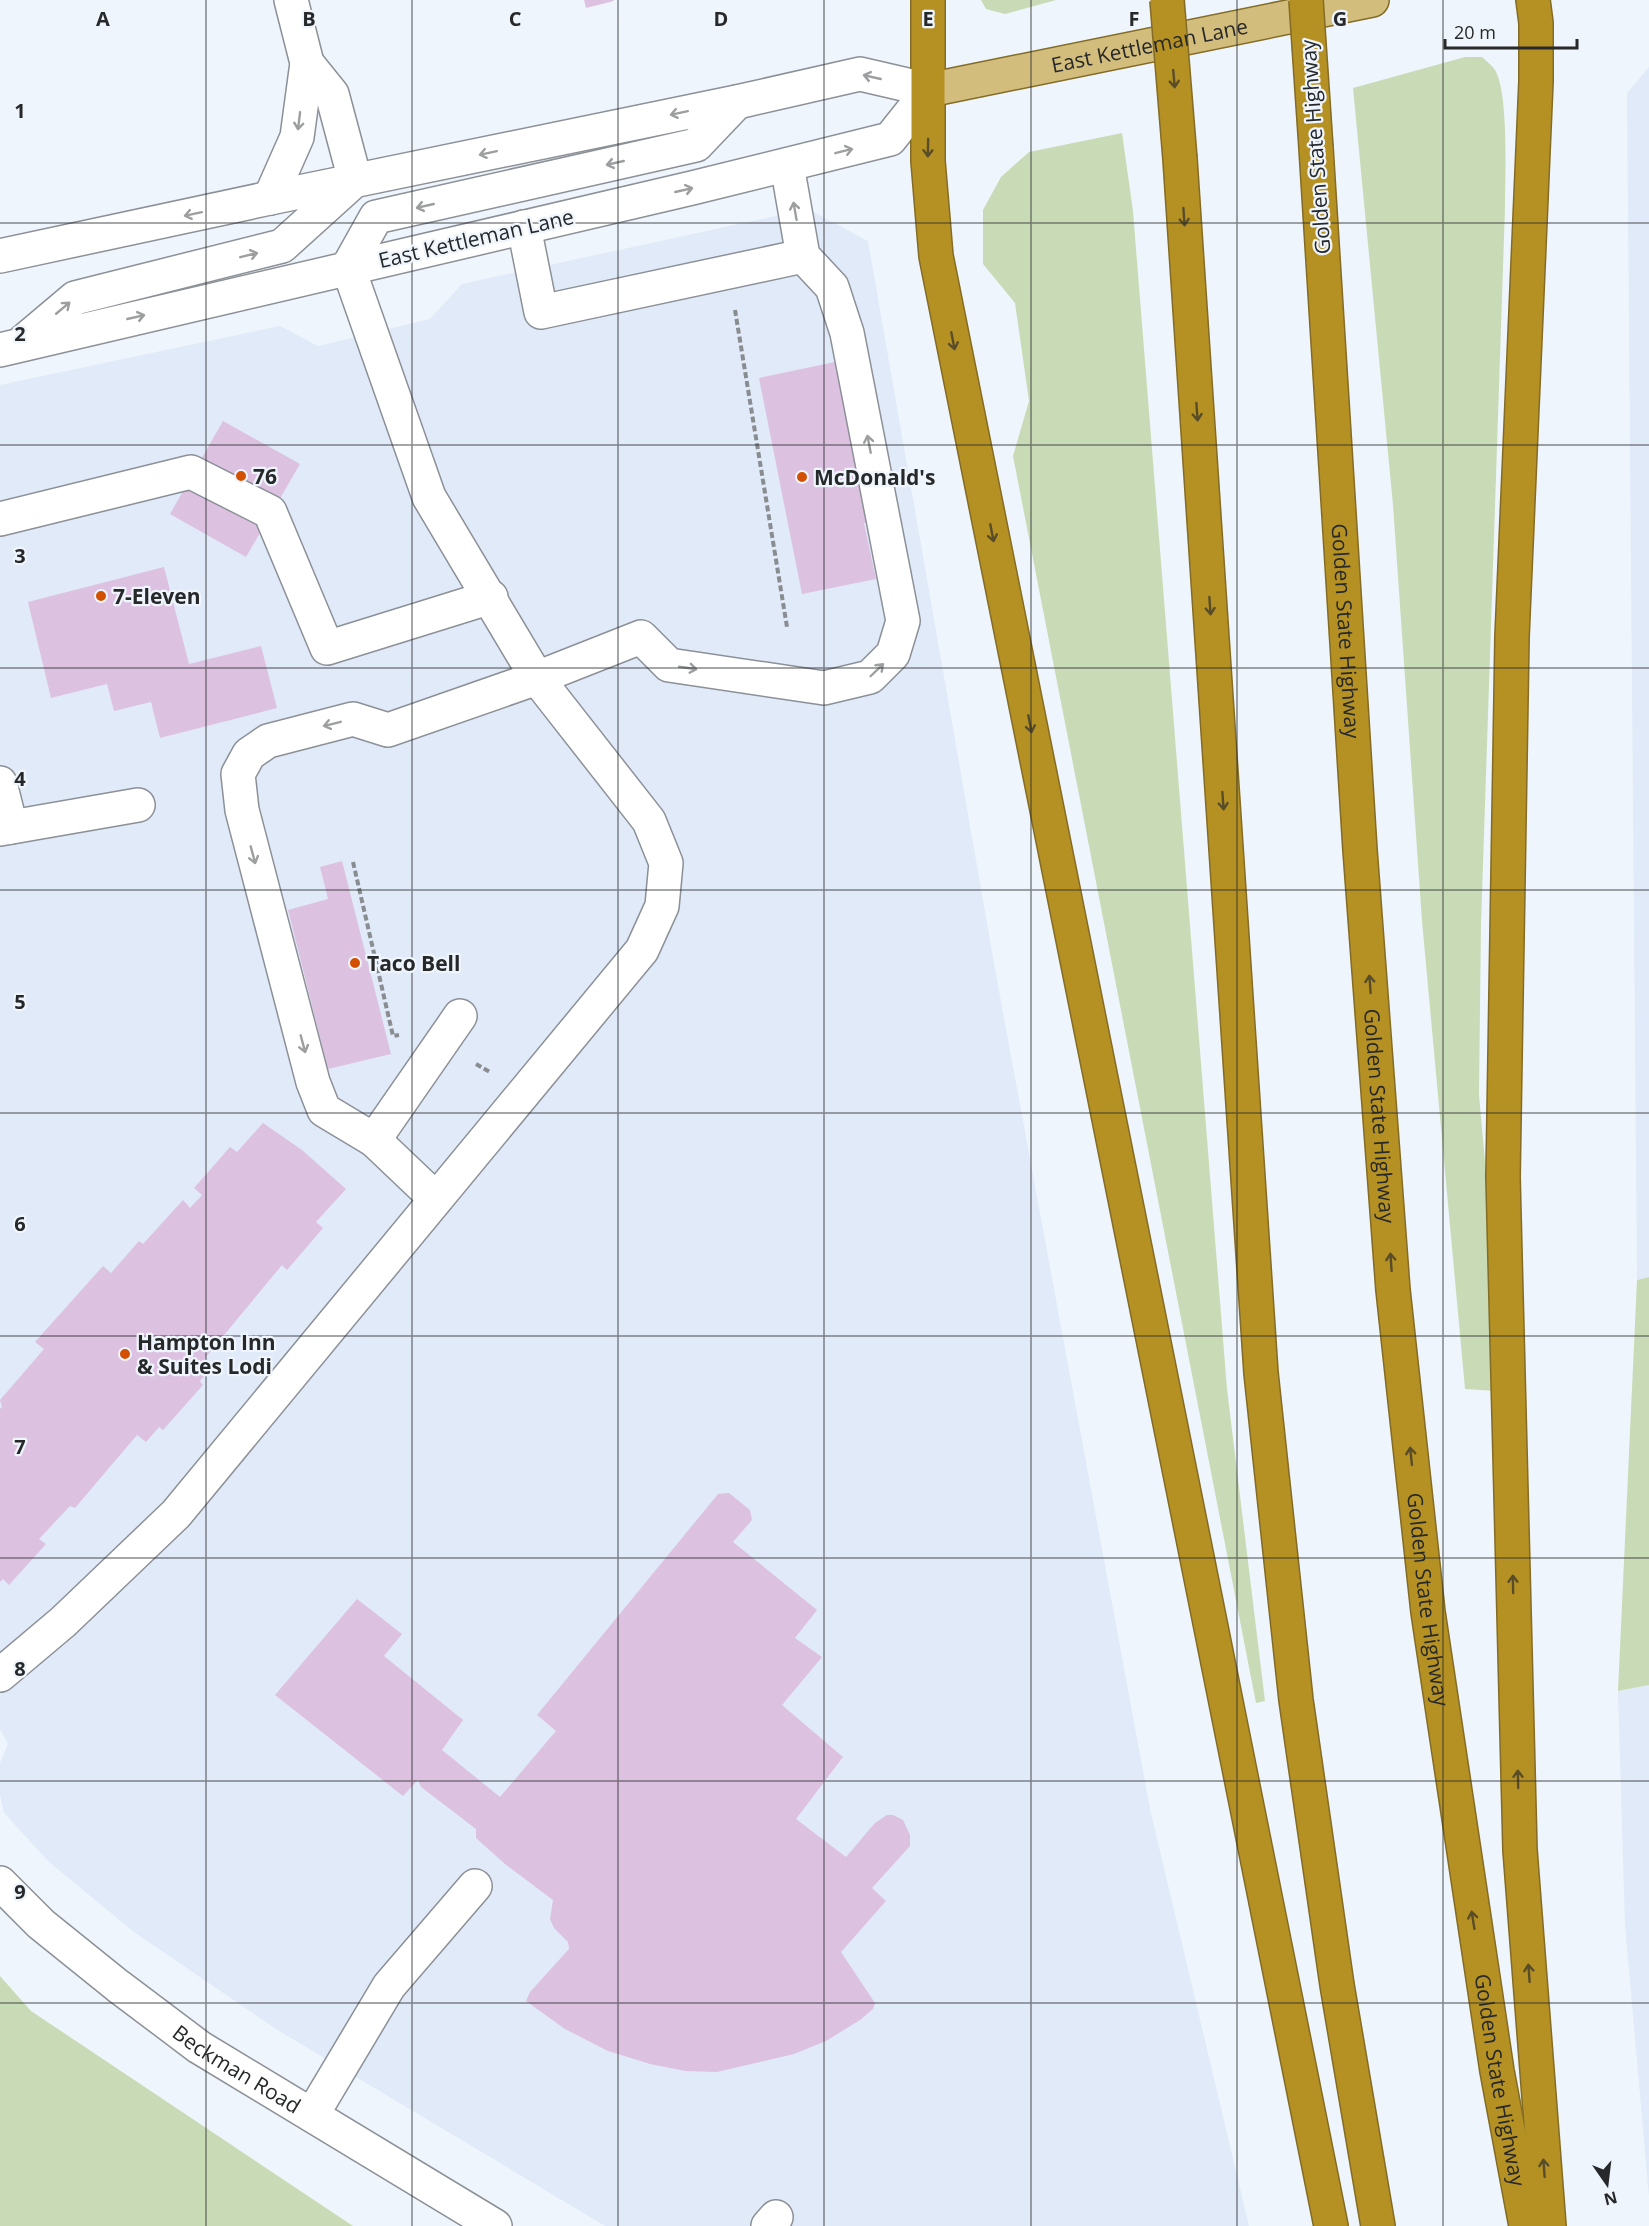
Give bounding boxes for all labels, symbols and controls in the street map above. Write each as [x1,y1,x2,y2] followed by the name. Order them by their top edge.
[96,5,110,32] text: A
[302,5,316,32] text: B
[509,5,522,32] text: C
[714,5,728,32] text: D
[922,5,934,32] text: E
[1129,5,1139,32] text: F
[1333,5,1347,32] text: G
[1049,12,1250,79] street label: East Kettleman Lane
[1445,12,1577,50] scale bar
[1454,20,1496,44] text: 20 m
[1293,38,1336,255] street label: Golden State Highway
[1169,69,1180,89] one-way arrow
[863,70,882,82] one-way arrow
[14,97,26,124] text: 1
[670,108,689,120] one-way arrow
[294,110,305,130] one-way arrow
[922,138,934,158] one-way arrow
[834,144,853,156] one-way arrow
[479,148,499,159] one-way arrow
[606,158,625,170] one-way arrow
[673,184,693,195] one-way arrow
[415,201,435,212] one-way arrow
[789,201,800,221] one-way arrow
[376,202,576,274] street label: East Kettleman Lane
[1179,207,1190,227] one-way arrow
[183,209,202,221] one-way arrow
[240,248,259,260] one-way arrow
[55,301,70,315] one-way arrow
[127,311,146,323] one-way arrow
[14,320,26,347] text: 2
[948,331,959,351] one-way arrow
[1192,401,1203,421] one-way arrow
[863,435,874,455] one-way arrow
[253,462,277,490] place label: 76
[814,463,935,491] place label: McDonald's
[234,469,248,483] marker: 76
[795,470,809,484] marker: McDonald's
[986,523,998,542] one-way arrow
[1326,523,1367,740] street label: Golden State Highway
[14,542,26,569] text: 3
[113,582,201,610] place label: 7-Eleven
[94,589,108,603] marker: 7-Eleven
[1205,596,1216,616] one-way arrow
[677,662,697,673] one-way arrow
[869,663,884,677] one-way arrow
[1025,713,1036,733] one-way arrow
[323,719,342,731] one-way arrow
[14,765,26,792] text: 4
[1218,790,1229,810] one-way arrow
[248,845,260,864] one-way arrow
[367,949,460,977] place label: Taco Bell
[348,956,362,970] marker: Taco Bell
[1365,975,1376,995] one-way arrow
[14,988,26,1015] text: 5
[1358,1007,1402,1225] street label: Golden State Highway
[297,1034,309,1053] one-way arrow
[14,1210,26,1237] text: 6
[1385,1253,1396,1273] one-way arrow
[137,1328,276,1380] place label: Hampton Inn & Suites Lodi
[118,1347,132,1361] marker: Hampton Inn & Suites Lodi
[14,1433,26,1460] text: 7
[1405,1447,1416,1467] one-way arrow
[1401,1491,1456,1709] street label: Golden State Highway
[1507,1574,1519,1594] one-way arrow
[14,1655,26,1682] text: 8
[1512,1769,1524,1789] one-way arrow
[14,1878,26,1905] text: 9
[1467,1911,1478,1930] one-way arrow
[1523,1964,1534,1984] one-way arrow
[1469,1972,1532,2189] street label: Golden State Highway
[167,2018,306,2119] street label: Beckman Road
[1577,2154,1637,2214] north arrow
[1538,2158,1549,2178] one-way arrow
[1602,2186,1620,2211] text: N

